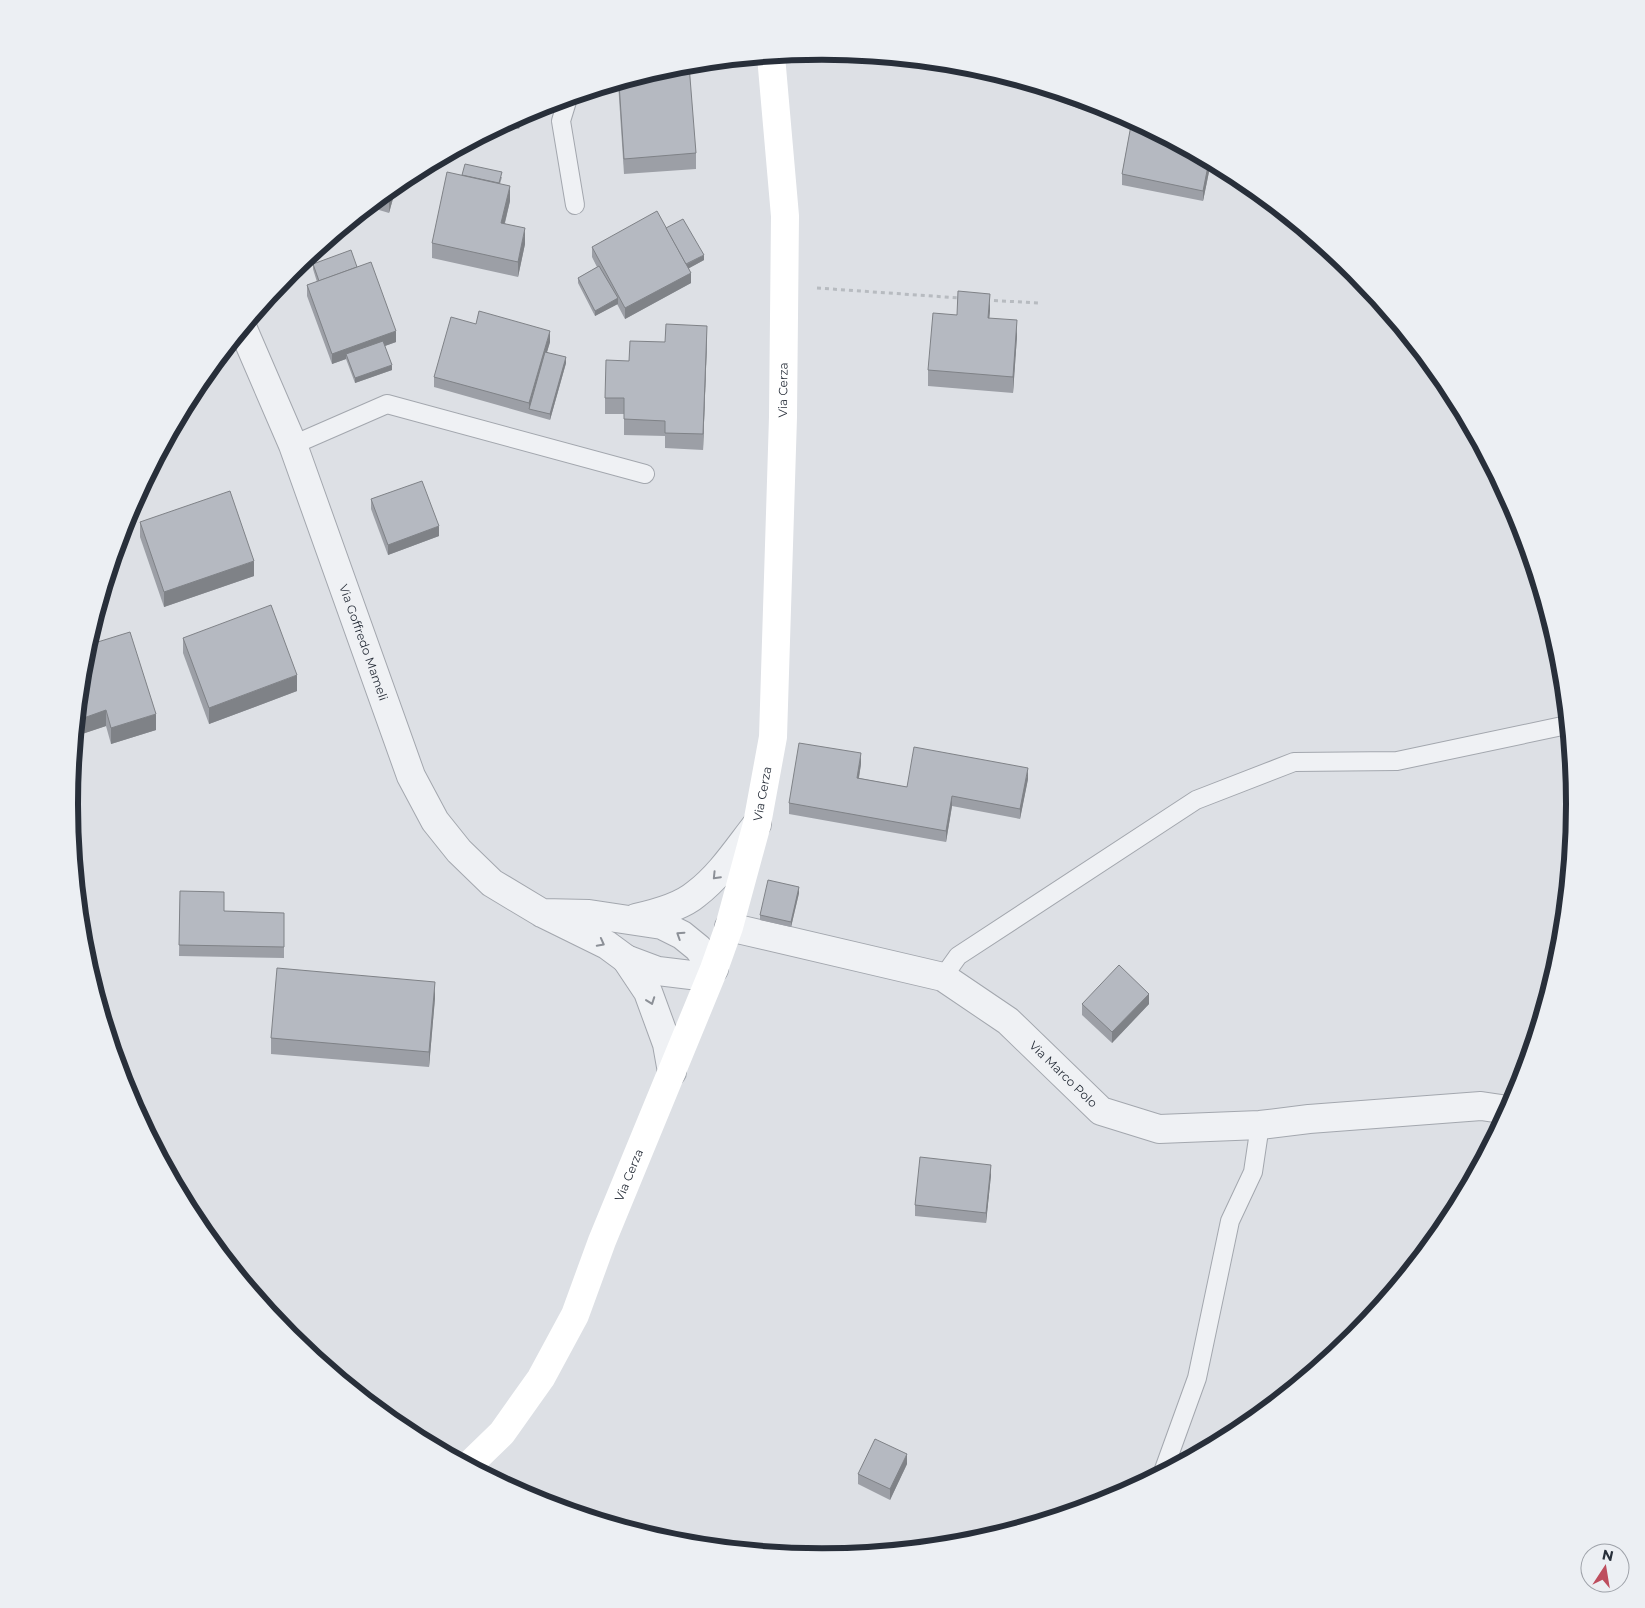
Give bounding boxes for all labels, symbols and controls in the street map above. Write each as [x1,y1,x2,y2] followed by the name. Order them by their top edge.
[775,362,791,418] street label: Via Cerza
[336,582,392,703] street label: Via Goffredo Mameli
[750,765,774,822] street label: Via Cerza
[712,870,721,879] one-way arrow
[677,932,686,941] one-way arrow
[596,936,605,946] one-way arrow
[645,996,655,1004] one-way arrow
[1026,1038,1101,1110] street label: Via Marco Polo
[611,1147,646,1203] street label: Via Cerza
[1580,1543,1630,1593] north arrow
[1600,1545,1615,1565] text: N

